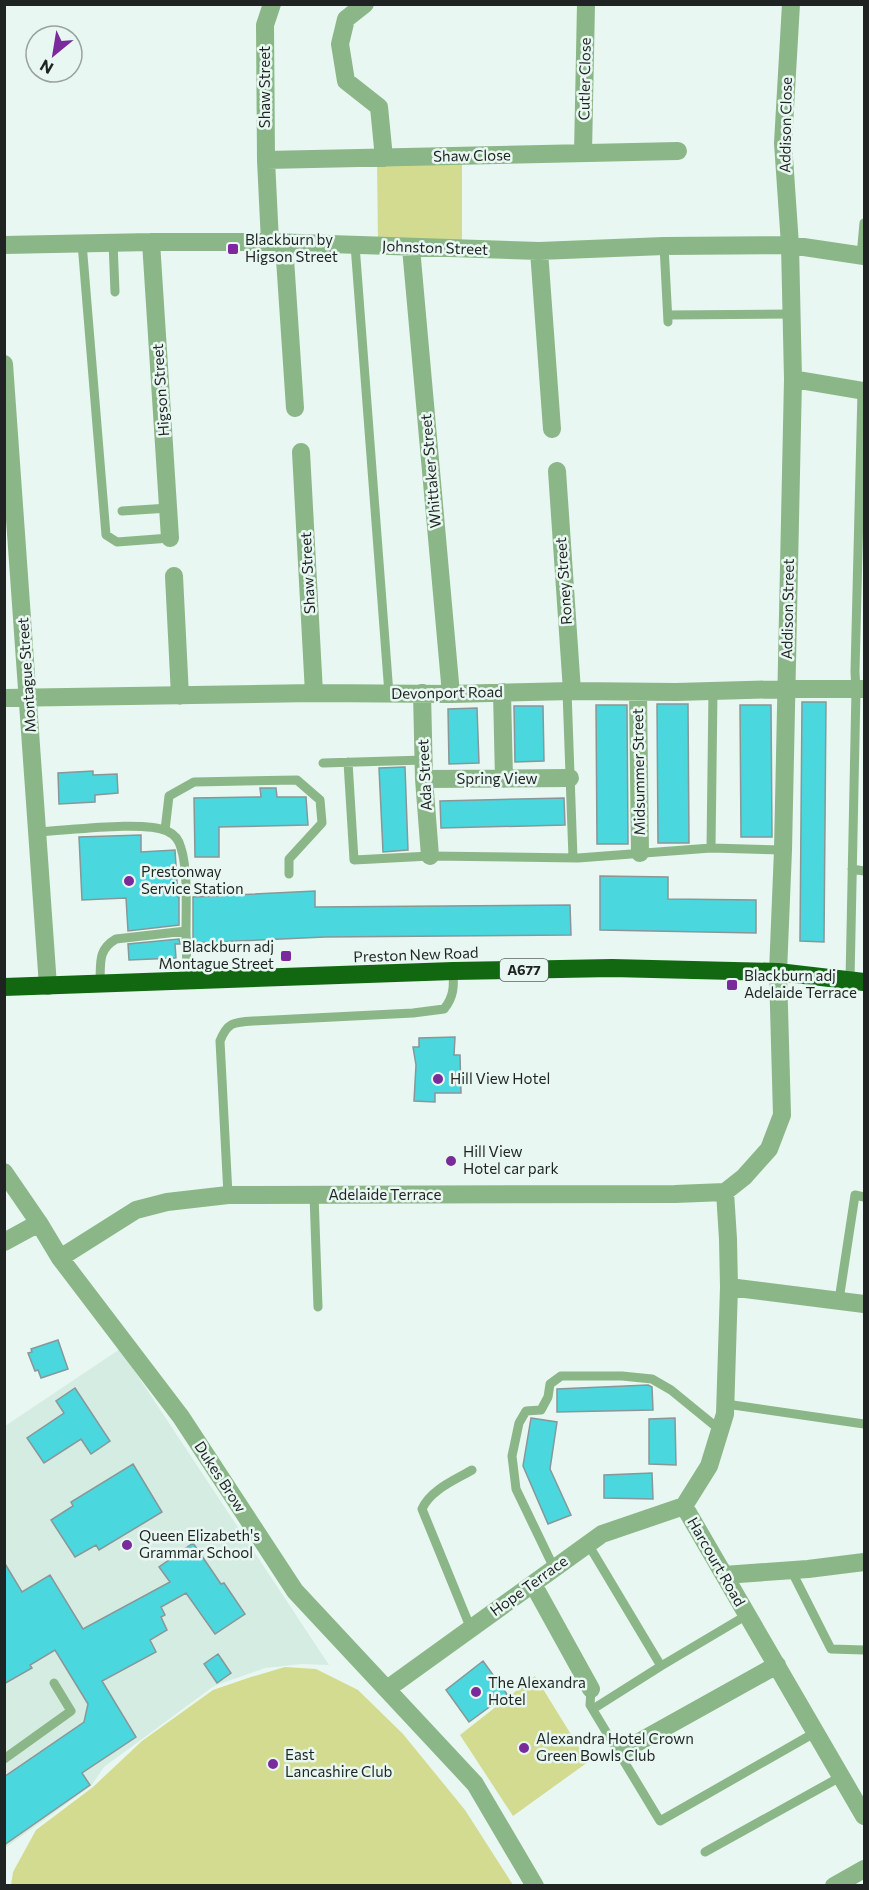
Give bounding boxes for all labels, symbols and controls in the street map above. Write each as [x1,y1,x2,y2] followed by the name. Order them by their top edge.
[24,24,84,84] north arrow
[574,37,594,121] street label: Cutler Close
[255,46,273,128] street label: Shaw Street
[36,56,56,79] text: N
[775,77,795,173] street label: Addison Close
[433,145,511,165] street label: Shaw Close
[245,230,338,265] place label: Blackburn by Higson Street
[382,236,488,258] street label: Johnston Street
[226,242,240,256] marker: Blackburn by Higson Street
[148,343,172,437] street label: Higson Street
[416,413,444,529] street label: Whittaker Street
[296,531,318,615] street label: Shaw Street
[551,537,575,626] street label: Roney Street
[777,558,797,660] street label: Addison Street
[13,617,39,733] street label: Montague Street
[391,682,503,702] street label: Devonport Road
[628,708,648,836] street label: Midsummer Street
[413,739,435,811] street label: Ada Street
[457,769,538,787] street label: Spring View
[141,862,244,897] place label: Prestonway Service Station
[122,874,136,888] marker: Prestonway Service Station
[158,937,274,972] place label: Blackburn adj Montague Street
[353,943,479,965] street label: Preston New Road
[279,949,293,963] marker: Blackburn adj Montague Street
[500,959,548,981] road number: A677
[744,966,857,1001] place label: Blackburn adj Adelaide Terrace
[725,978,739,992] marker: Blackburn adj Adelaide Terrace
[450,1069,550,1087] place label: Hill View Hotel
[431,1072,445,1086] marker: Hill View Hotel
[463,1142,559,1177] place label: Hill View Hotel car park
[444,1154,458,1168] marker: Hill View Hotel car park
[329,1185,442,1203] street label: Adelaide Terrace
[191,1438,250,1515] street label: Dukes Brow
[684,1514,750,1609] street label: Harcourt Road
[139,1526,260,1561] place label: Queen Elizabeth's Grammar School
[120,1538,134,1552] marker: Queen Elizabeth's Grammar School
[486,1551,571,1619] street label: Hope Terrace
[488,1673,586,1708] place label: The Alexandra Hotel
[469,1685,483,1699] marker: The Alexandra Hotel
[536,1729,694,1764] place label: Alexandra Hotel Crown Green Bowls Club
[517,1741,531,1755] marker: Alexandra Hotel Crown Green Bowls Club
[285,1745,393,1780] place label: East Lancashire Club
[266,1757,280,1771] marker: East Lancashire Club

